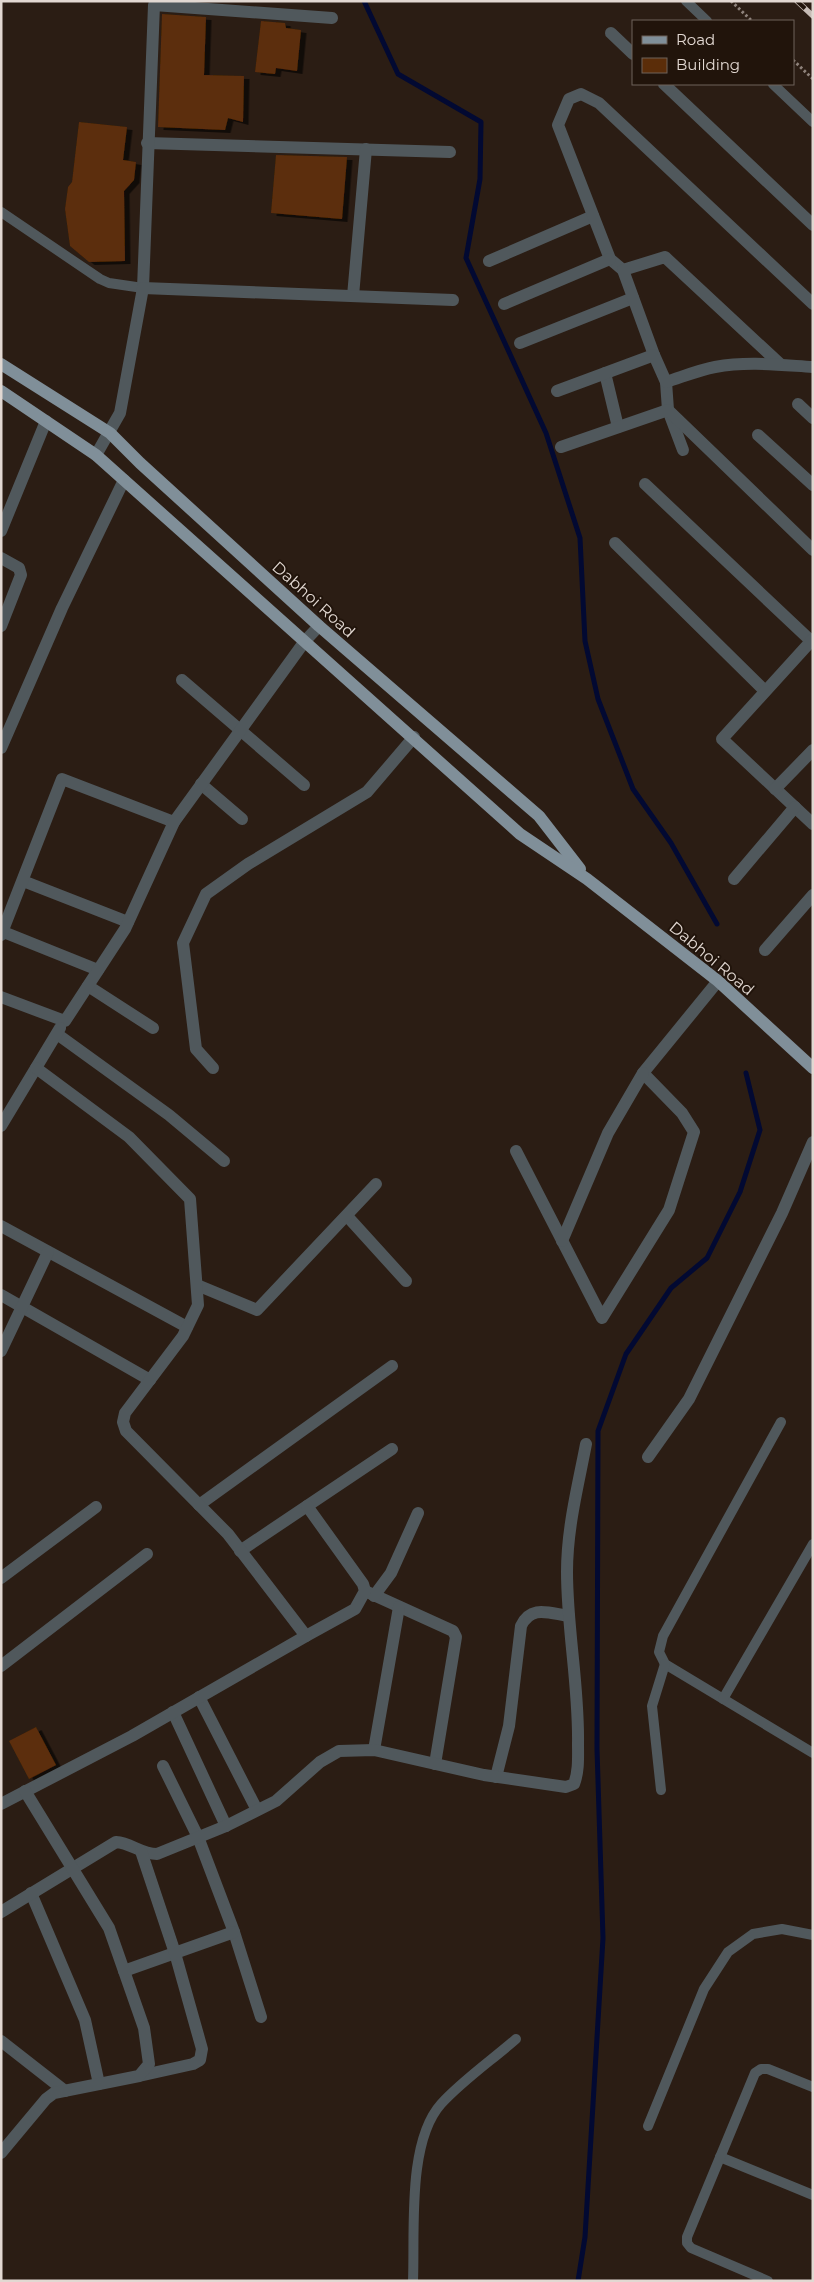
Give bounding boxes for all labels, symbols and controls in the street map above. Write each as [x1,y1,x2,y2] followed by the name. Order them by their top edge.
[632,20,794,85] legend
[676,30,715,49] text: Road
[676,55,740,74] text: Building
[268,557,359,641] street label: Dabhoi Road
[665,917,758,999] street label: Dabhoi Road

